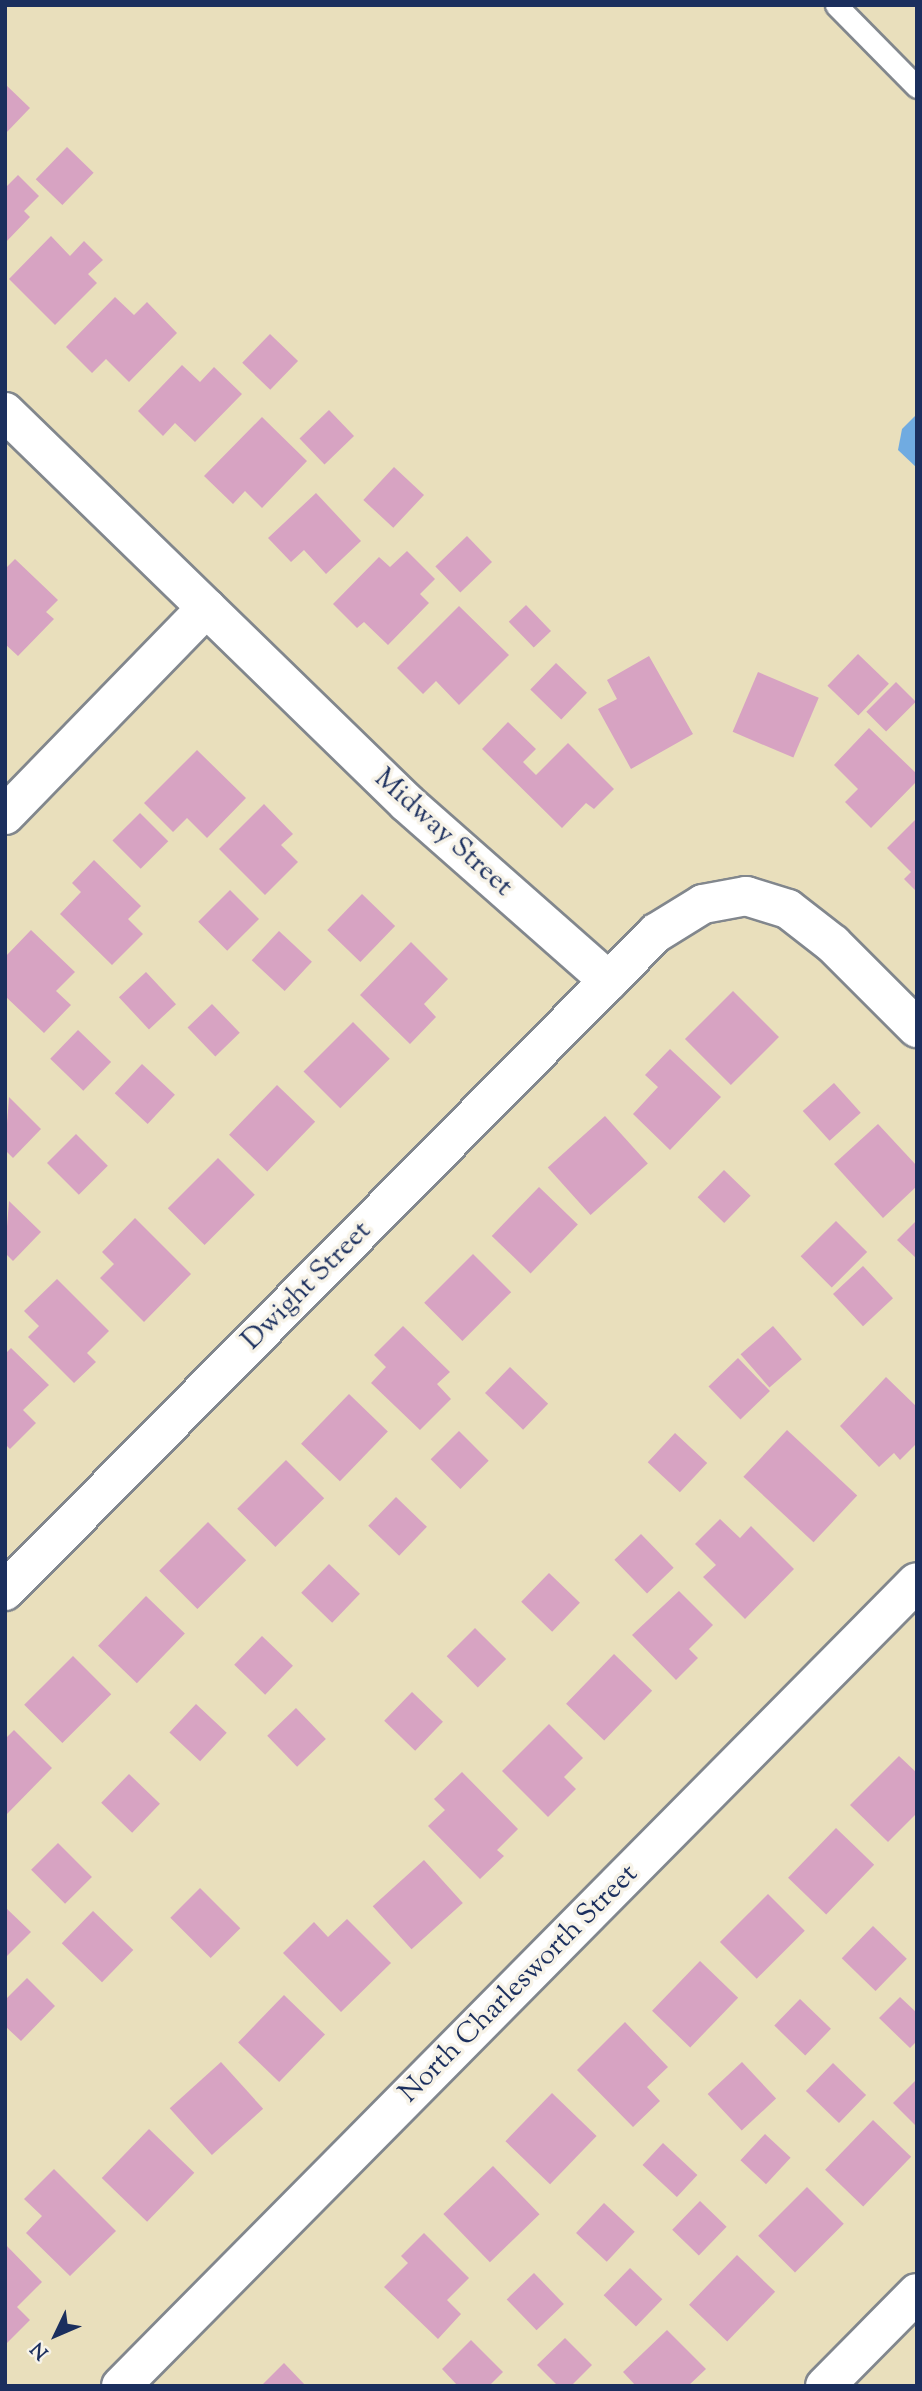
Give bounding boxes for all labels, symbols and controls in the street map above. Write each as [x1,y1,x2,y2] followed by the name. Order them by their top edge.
[367,762,519,904] street label: Midway Street
[236,1215,378,1357] street label: Dwight Street
[393,1858,645,2110] street label: North Charlesworth Street
[21,2300,91,2370] north arrow
[26,2335,56,2365] text: N

